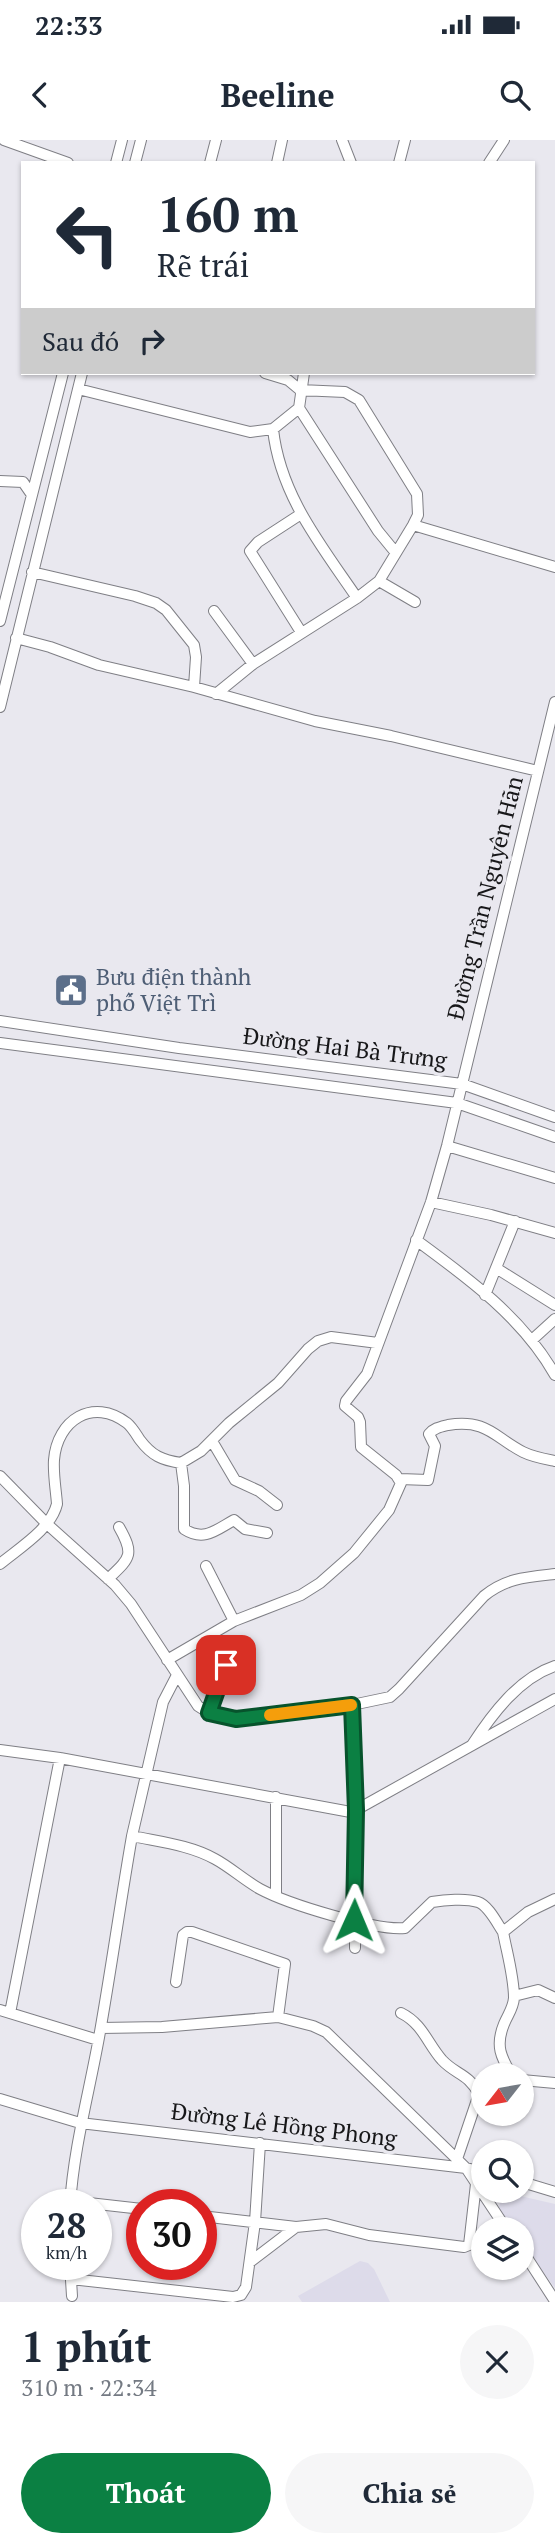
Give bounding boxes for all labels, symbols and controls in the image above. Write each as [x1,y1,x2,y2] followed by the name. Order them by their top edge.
[35,8,103,42] text: 22:33
[220,74,335,116] text: Beeline
[21,76,59,114] icon: back
[496,76,534,114] icon: search
[157,181,299,246] text: 160 m
[42,189,133,280] icon: left
[157,244,249,286] text: Rẽ trái
[133,322,171,360] icon: right
[42,324,119,358] text: Sau đó
[439,772,530,1023] street label: Đường Trần Nguyên Hãn
[96,961,252,1018] place label: Bưu điện thành phố Việt Trì
[52,971,90,1009] public building icon: Bưu điện thành phố Việt Trì
[241,1020,450,1075] street label: Đường Hai Bà Trưng
[196,1635,256,1695] pin
[207,1646,245,1684] icon: arrive
[317,1883,391,1957] position arrow
[471,2063,534,2126] north arrow
[471,2063,534,2280] map controls
[169,2095,400,2154] street label: Đường Lê Hồng Phong
[471,2140,534,2203] button: search
[126,2189,217,2280] speed limit sign: 30
[47,2202,86,2248] text: 28
[471,2217,534,2280] button: layers
[46,2240,87,2264] text: km/h
[21,2318,151,2374] text: 1 phút
[460,2325,534,2399] button: close
[21,2372,156,2403] text: 310 m · 22:34
[21,2453,271,2533] button: Thoát
[285,2453,534,2533] button: Chia sẻ

